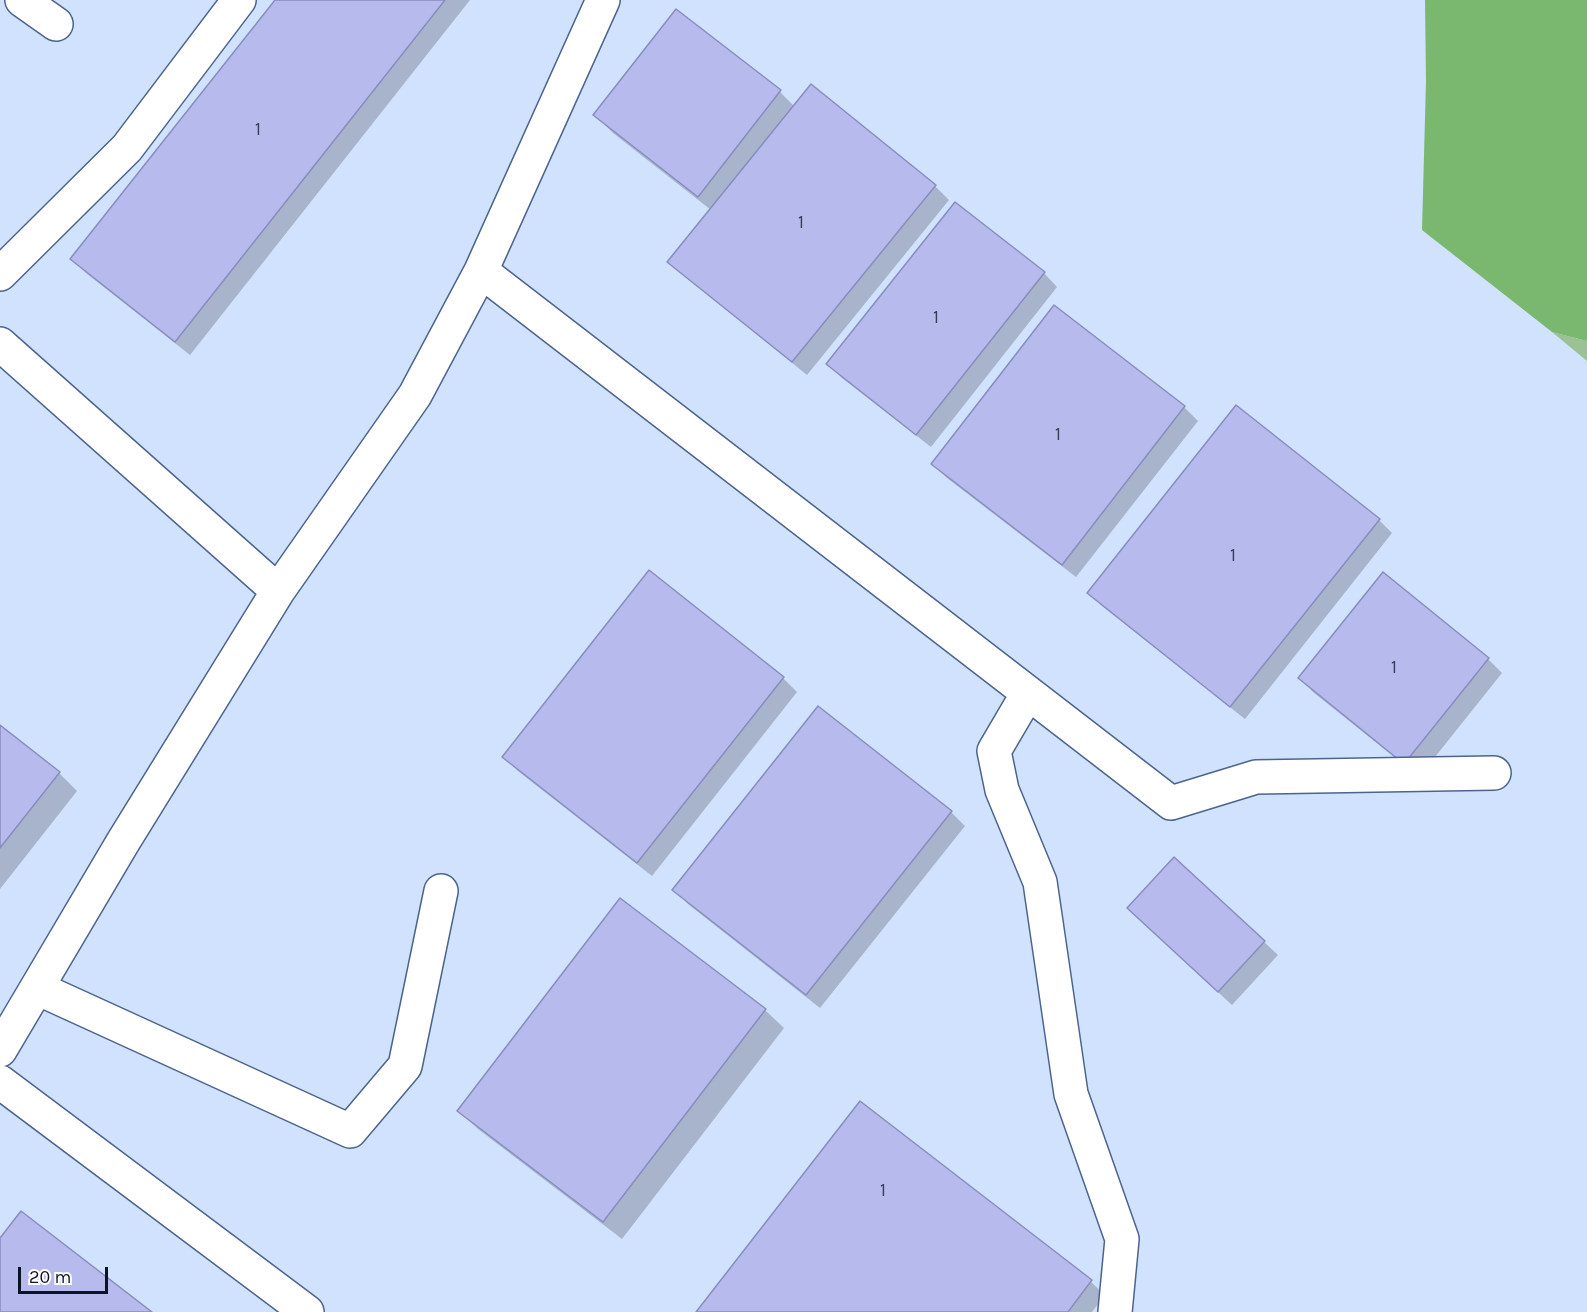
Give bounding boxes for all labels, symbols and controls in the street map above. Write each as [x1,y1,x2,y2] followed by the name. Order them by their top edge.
[255,119,261,141] house number: 1
[798,212,804,234] house number: 1
[933,307,939,329] house number: 1
[1055,424,1061,446] house number: 1
[1230,545,1236,567] house number: 1
[1391,657,1397,679] house number: 1
[880,1180,886,1202] house number: 1
[21,1255,111,1293] scale bar
[29,1266,71,1288] text: 20 m

